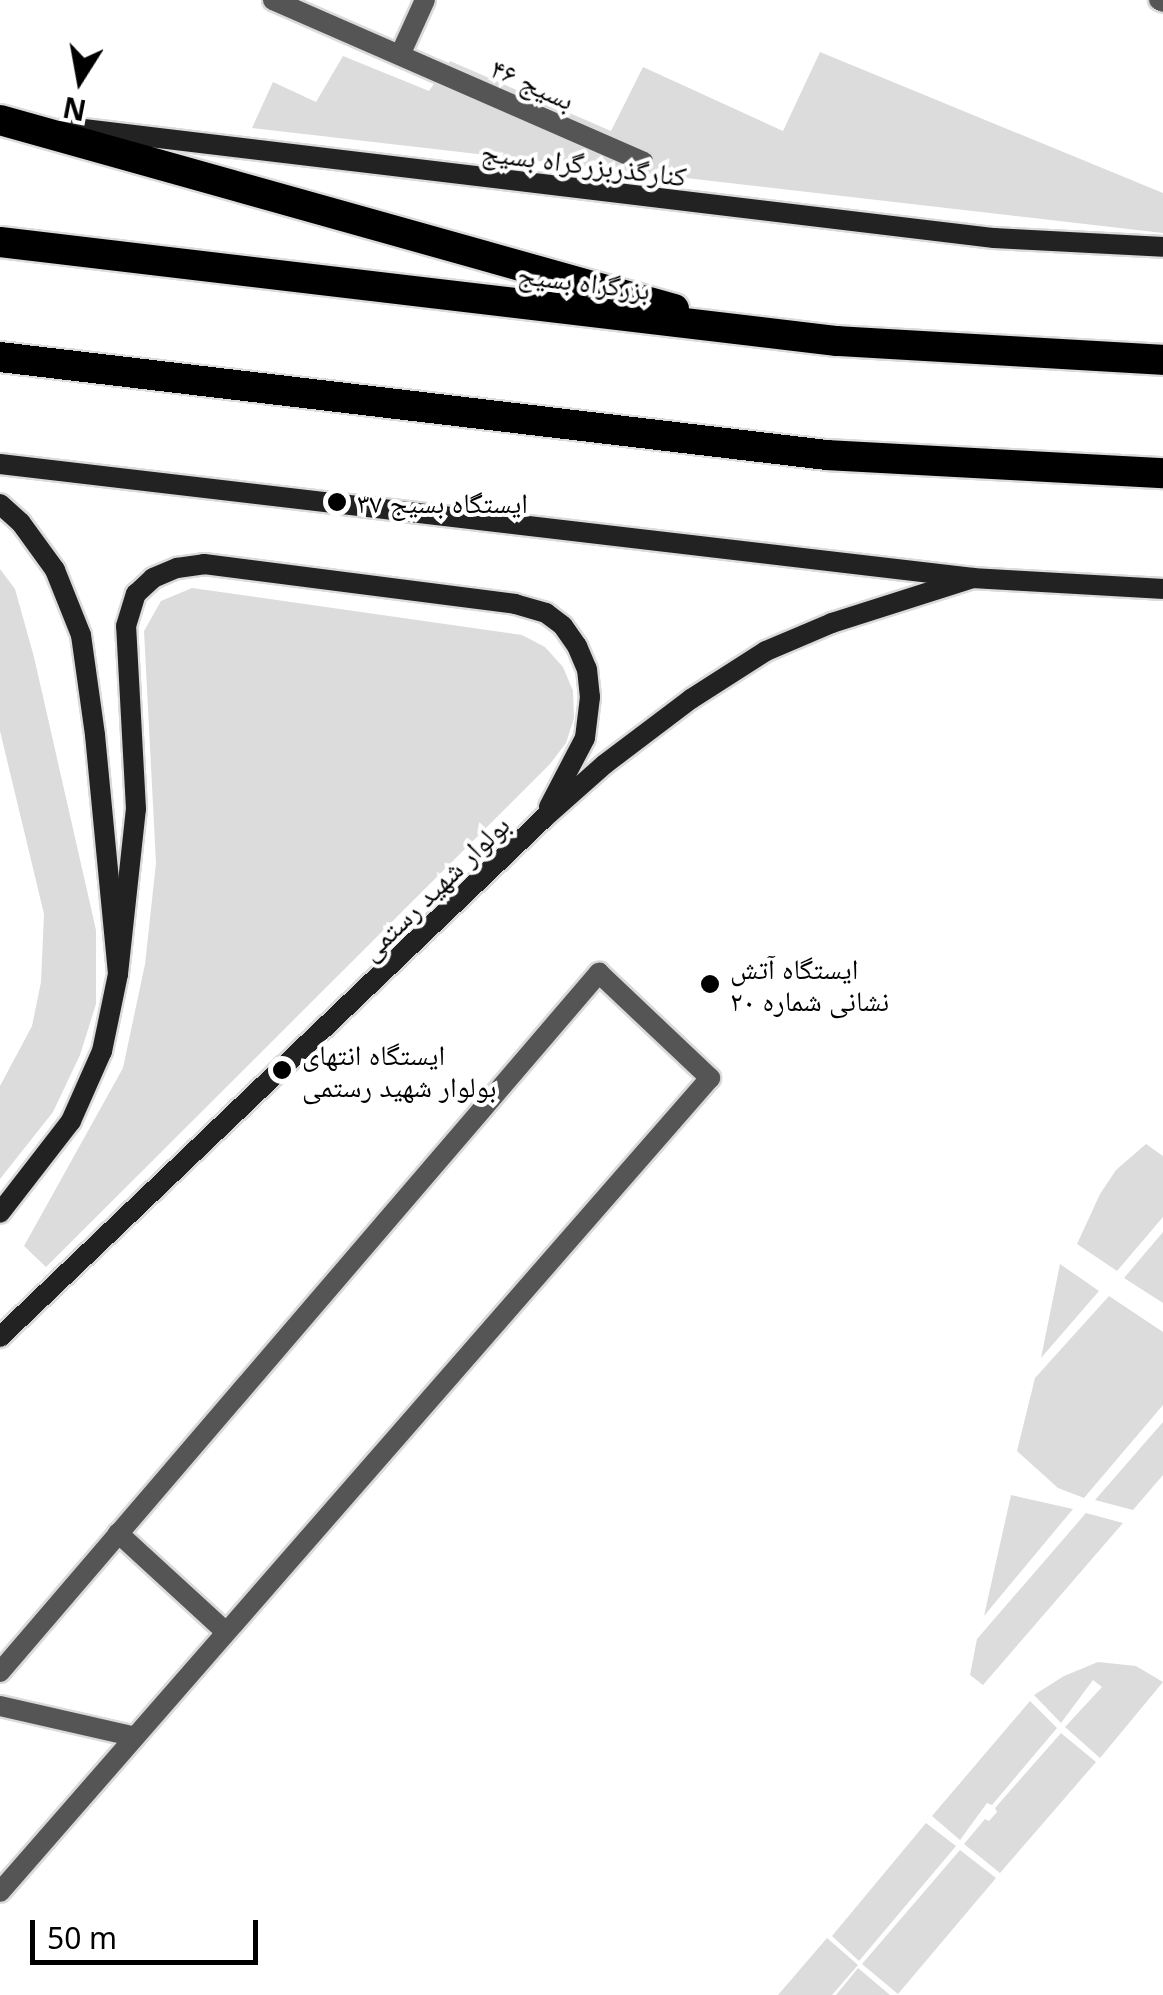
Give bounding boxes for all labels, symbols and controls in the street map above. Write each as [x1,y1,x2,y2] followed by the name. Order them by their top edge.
[30,30,130,130] north arrow
[486,50,580,116] street label: بسیج ۴۶
[59,89,89,130] text: N
[479,134,689,192] street label: کنارگذربزرگراه بسیج
[516,256,652,306] street label: بزرگراه بسیج
[357,485,528,519] place label: ایستگاه بسیج ۳۷
[326,491,348,513] marker: ایستگاه بسیج ۳۷
[352,807,516,967] street label: بولوار شهید رستمی
[730,951,889,1017] place label: ایستگاه آتش نشانی شماره ۲۰
[699,973,721,995] marker: ایستگاه آتش نشانی شماره ۲۰
[302,1037,496,1103] place label: ایستگاه انتهای بولوار شهید رستمی
[271,1059,293,1081] marker: ایستگاه انتهای بولوار شهید رستمی
[35,1900,262,1962] scale bar
[47,1917,117,1958] text: 50 m

